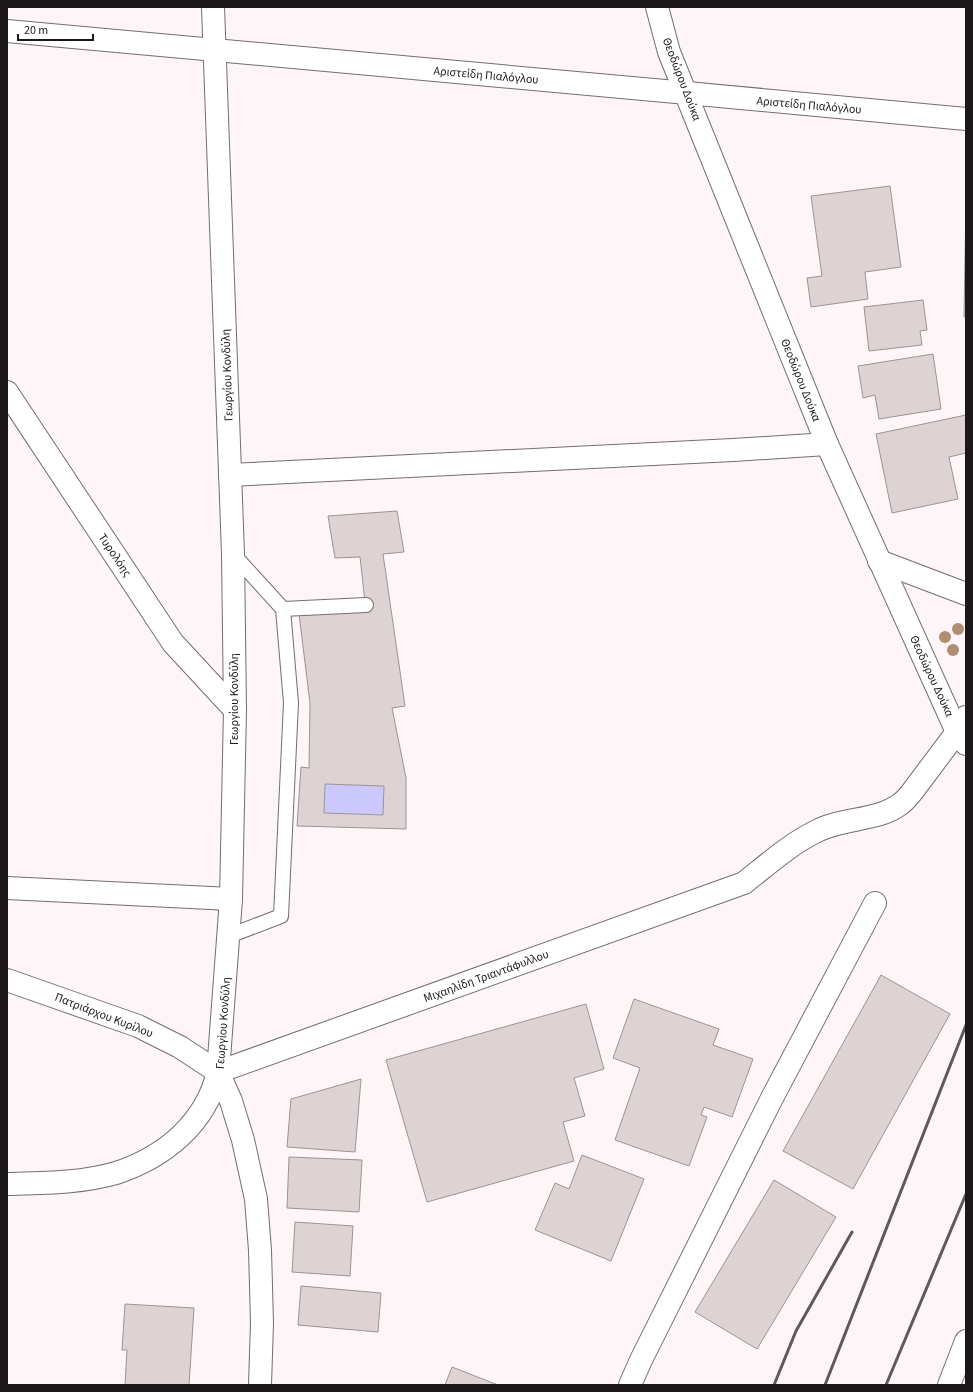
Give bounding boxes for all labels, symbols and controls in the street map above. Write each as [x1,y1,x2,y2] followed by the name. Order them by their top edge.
[18,16,93,42] scale bar
[24,22,48,39] text: 20 m
[658,35,705,124] street label: Θεοδώρου Δούκα
[433,62,539,89] street label: Αριστείδη Πιαλόγλου
[756,92,862,119] street label: Αριστείδη Πιαλόγλου
[217,329,238,421] street label: Γεωργίου Κονδύλη
[776,336,825,424] street label: Θεοδώρου Δούκα
[94,530,135,580] street label: Τυρολόης
[905,633,958,720] street label: Θεοδώρου Δούκα
[226,653,243,745] street label: Γεωργίου Κονδύλη
[421,946,551,1007] street label: Μιχαηλίδη Τριαντάφυλλου
[212,976,235,1070] street label: Γεωργίου Κονδύλη
[52,989,155,1042] street label: Πατριάρχου Κυρίλου

